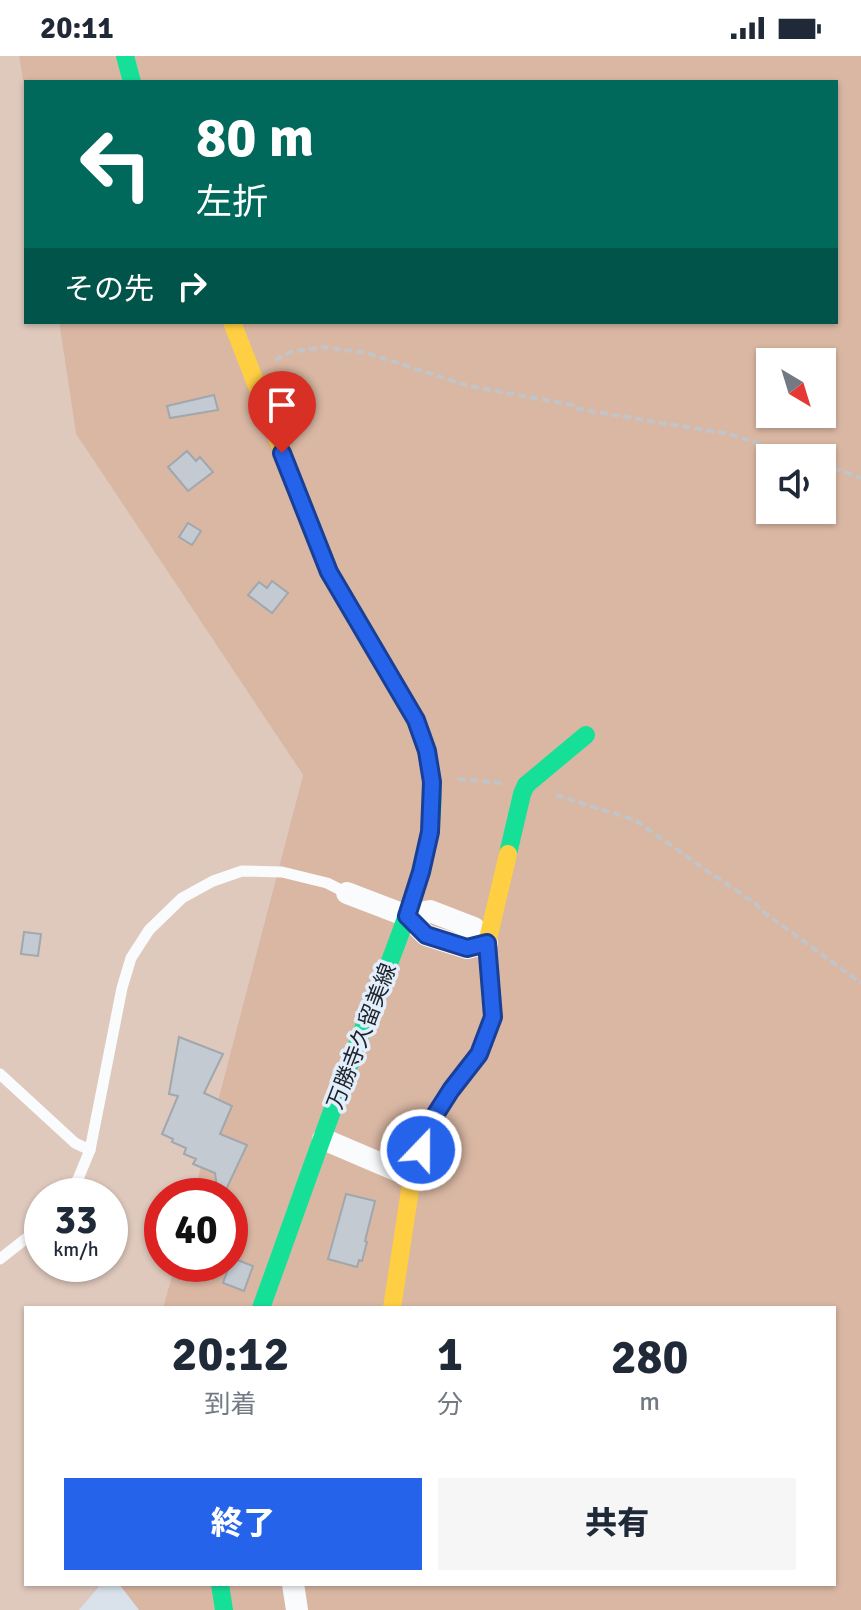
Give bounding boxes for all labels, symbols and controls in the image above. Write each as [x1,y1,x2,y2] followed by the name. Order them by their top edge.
[40,10,114,47] text: 20:11
[196,103,314,172] text: 80 m
[64,112,168,216] icon: left
[196,180,268,225] text: 左折
[170,264,214,308] icon: right
[64,271,154,308] text: その先
[756,348,836,428] north arrow
[756,348,836,524] map controls
[248,371,316,453] pin
[260,383,304,427] icon: arrive
[756,444,836,524] button: sound
[321,959,402,1113] street label: 万勝寺久留美線
[379,1108,463,1192] position arrow
[144,1178,248,1282] speed limit sign: 40
[54,1195,98,1245] text: 33
[53,1237,99,1262] text: km/h
[172,1325,289,1384] text: 20:12
[437,1325,463,1384] text: 1
[611,1328,688,1387] text: 280
[639,1386,660,1418] text: m
[205,1389,257,1421] text: 到着
[437,1389,463,1421] text: 分
[64,1478,422,1570] button: 終了
[438,1478,796,1570] button: 共有

